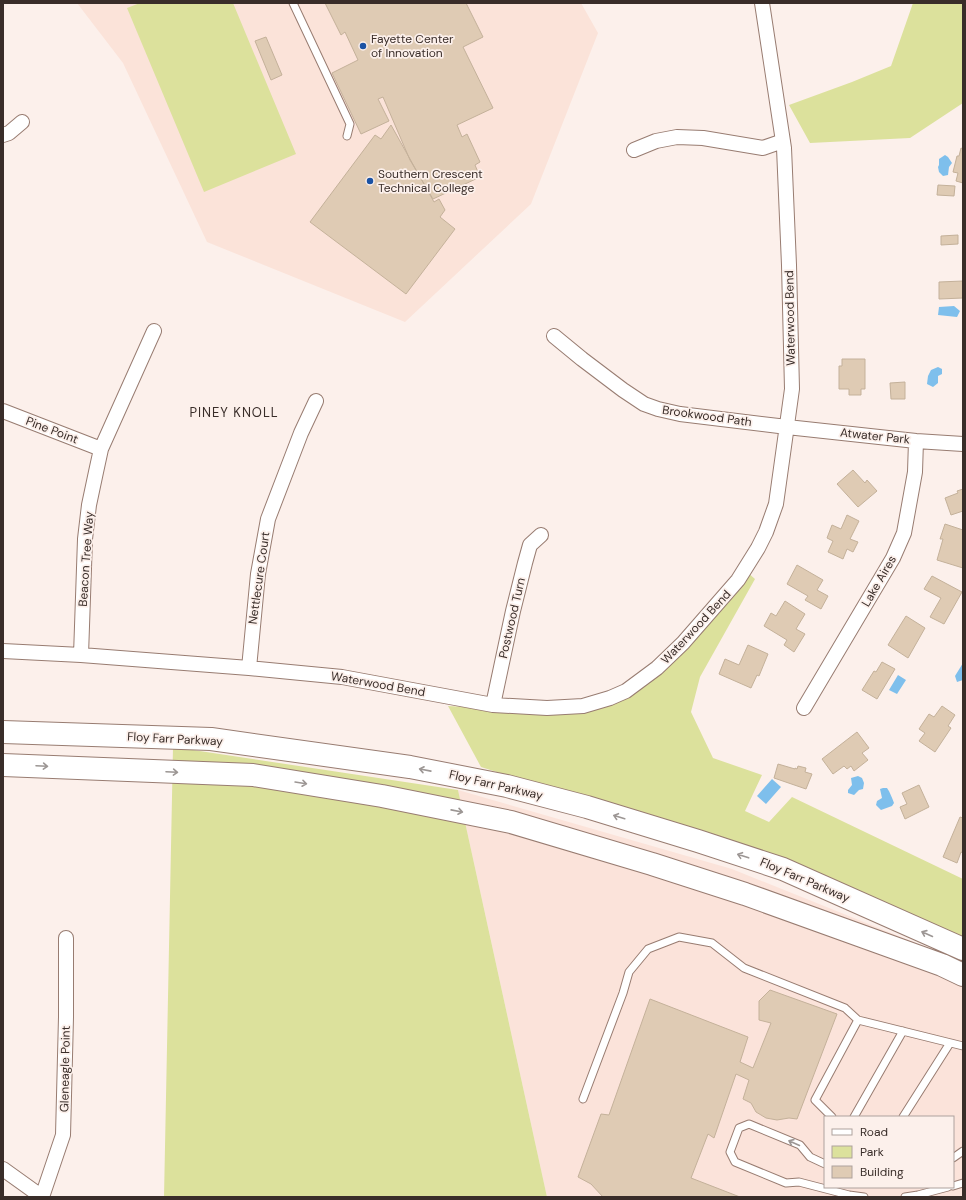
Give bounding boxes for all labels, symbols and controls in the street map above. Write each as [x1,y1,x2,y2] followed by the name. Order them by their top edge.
[371,31,454,61] place label: Fayette Center of Innovation
[358,41,368,51] marker: Fayette Center of Innovation
[378,166,483,196] place label: Southern Crescent Technical College
[365,176,375,186] marker: Southern Crescent Technical College
[781,270,799,366] street label: Waterwood Bend
[661,402,753,430] street label: Brookwood Path
[189,404,279,421] district label: PINEY KNOLL
[23,413,81,447] street label: Pine Point
[839,424,911,448] street label: Atwater Park
[75,510,97,607] street label: Beacon Tree Way
[245,530,273,625] street label: Nettlecure Court
[858,553,900,609] street label: Lake Aires
[495,576,529,660] street label: Postwood Turn
[658,587,734,667] street label: Waterwood Bend
[330,668,426,700] street label: Waterwood Bend
[127,729,224,750] street label: Floy Farr Parkway
[35,762,48,770] one-way arrow
[419,765,432,773] one-way arrow
[447,766,545,804] street label: Floy Farr Parkway
[165,768,178,776] one-way arrow
[294,779,307,787] one-way arrow
[450,807,463,815] one-way arrow
[613,813,626,820] one-way arrow
[737,852,750,859] one-way arrow
[758,854,853,906] street label: Floy Farr Parkway
[922,929,934,937] one-way arrow
[56,1025,74,1112] street label: Gleneagle Point
[824,1116,954,1188] legend
[860,1124,888,1140] text: Road
[788,1139,800,1146] one-way arrow
[860,1144,884,1160] text: Park
[860,1164,904,1180] text: Building

